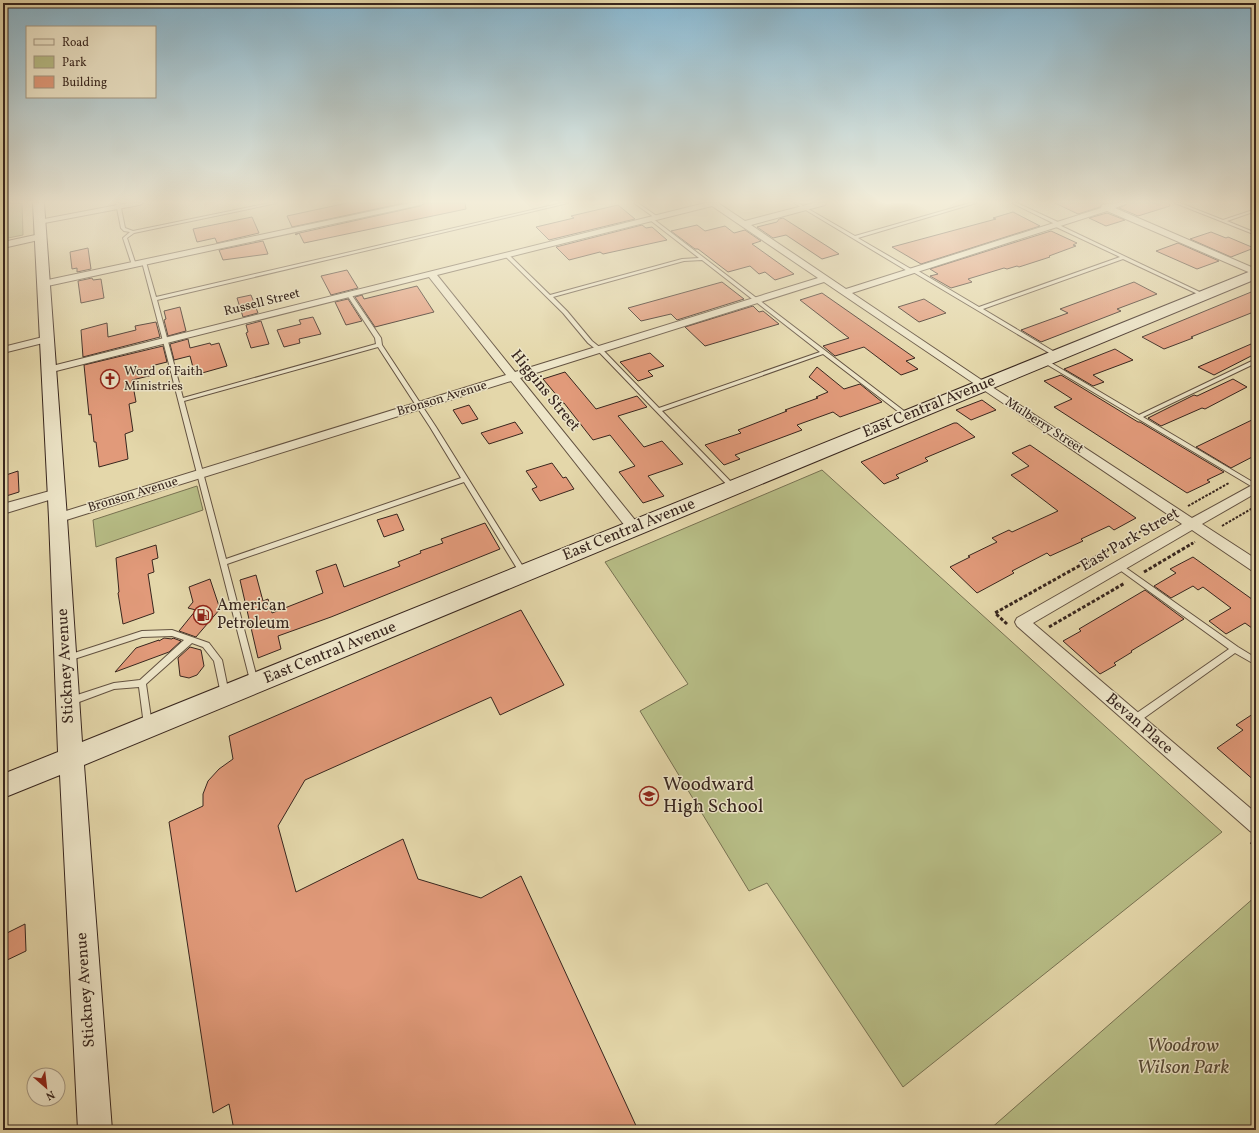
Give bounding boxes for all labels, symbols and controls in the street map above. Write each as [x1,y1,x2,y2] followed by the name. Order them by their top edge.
[26,26,156,98] legend
[62,35,89,51] text: Road
[62,55,87,71] text: Park
[62,75,107,91] text: Building
[222,285,302,321] street label: Russell Street
[505,345,585,437] street label: Higgins Street
[124,363,203,396] place label: Word of Faith Ministries
[99,368,121,390] church icon: Word of Faith Ministries
[859,370,999,444] street label: East Central Avenue
[395,377,489,421] street label: Bronson Avenue
[1001,394,1087,458] street label: Mulberry Street
[86,473,180,517] street label: Bronson Avenue
[559,493,699,567] street label: East Central Avenue
[1076,503,1184,577] street label: East Park Street
[217,595,290,635] place label: American Petroleum
[192,604,214,626] fuel station icon: American Petroleum
[52,608,80,724] street label: Stickney Avenue
[260,616,400,690] street label: East Central Avenue
[1100,688,1178,760] street label: Bevan Place
[663,772,764,820] place label: Woodward High School
[638,785,660,807] school or university icon: Woodward High School
[71,932,101,1048] street label: Stickney Avenue
[1137,1033,1229,1081] park label: Woodrow Wilson Park
[26,1067,66,1107] north arrow
[43,1086,57,1103] text: N

